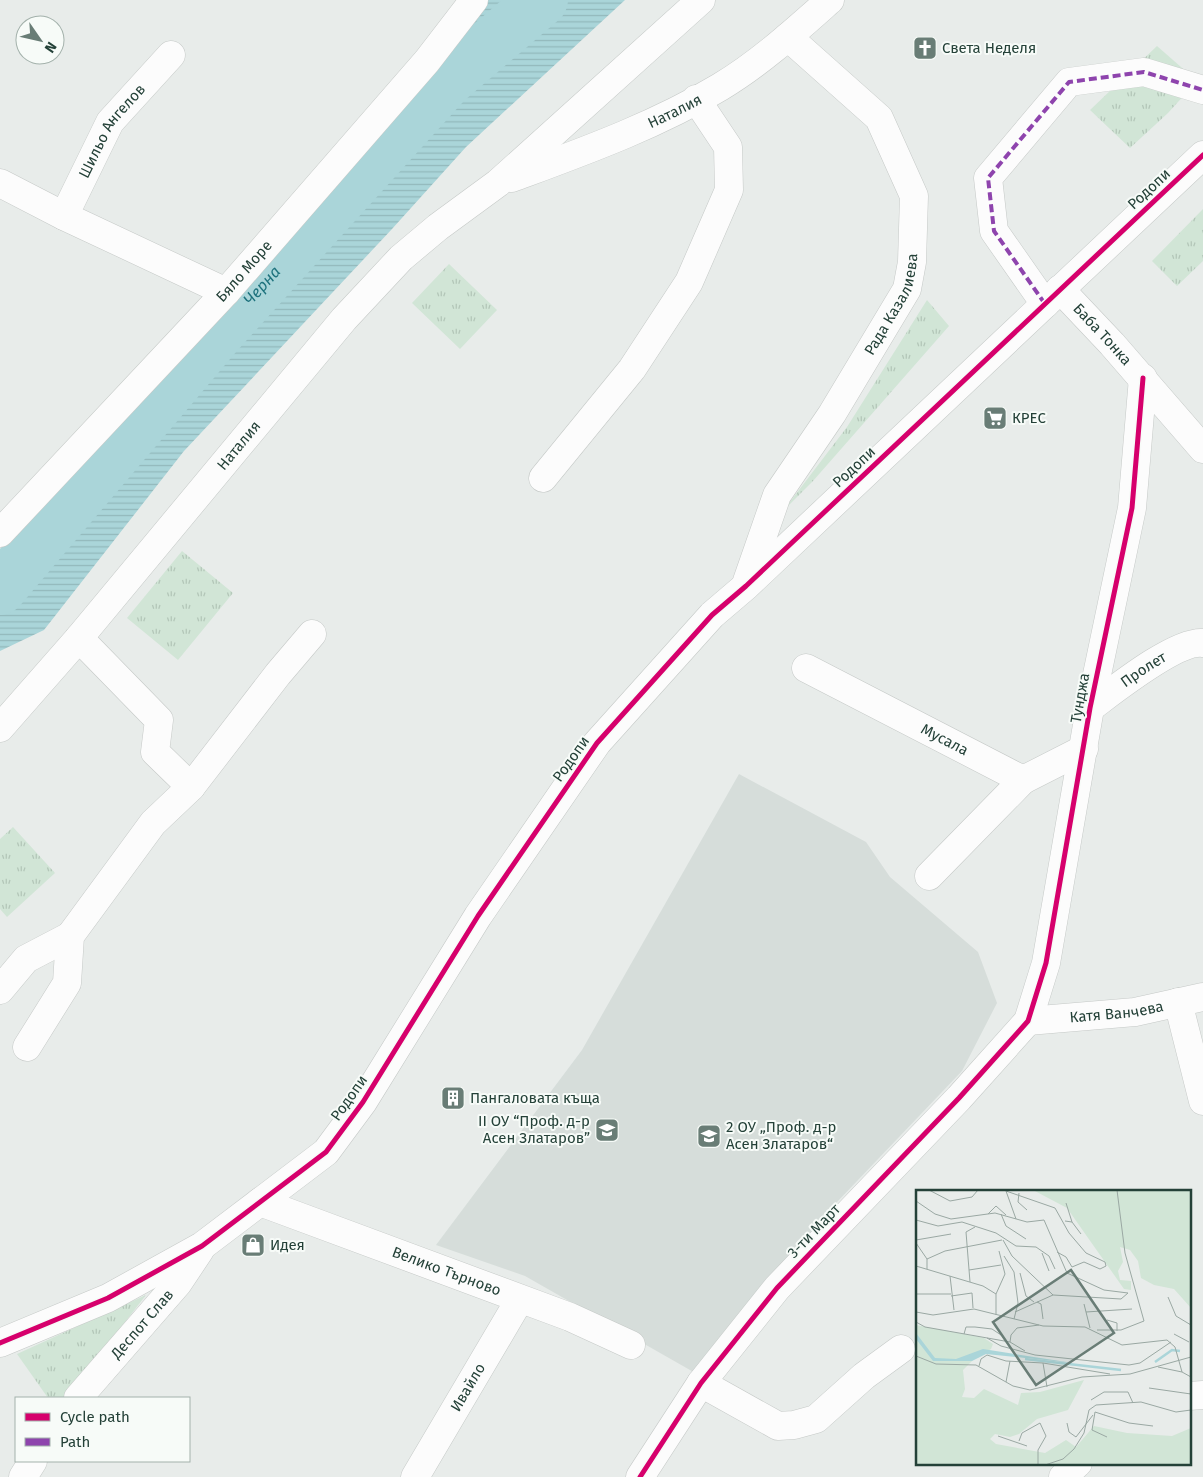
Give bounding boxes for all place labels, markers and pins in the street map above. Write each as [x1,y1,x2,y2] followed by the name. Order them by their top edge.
[912,35,938,61] church icon: Света Неделя
[942,39,1036,57] place label: Света Неделя
[982,405,1008,431] supermarket icon: КРЕС
[1012,409,1046,427] place label: КРЕС
[440,1085,466,1111] building icon: Пангаловата къща
[470,1089,600,1107] place label: Пангаловата къща
[478,1112,590,1147] place label: II ОУ “Проф. д-р Асен Златаров”
[594,1117,620,1143] school or university icon: II ОУ “Проф. д-р Асен Златаров”
[726,1118,837,1153] place label: 2 ОУ „Проф. д-р Асен Златаров“
[696,1123,722,1149] school or university icon: 2 ОУ „Проф. д-р Асен Златаров“
[240,1232,266,1258] shop icon: Идея
[270,1236,305,1254] place label: Идея

